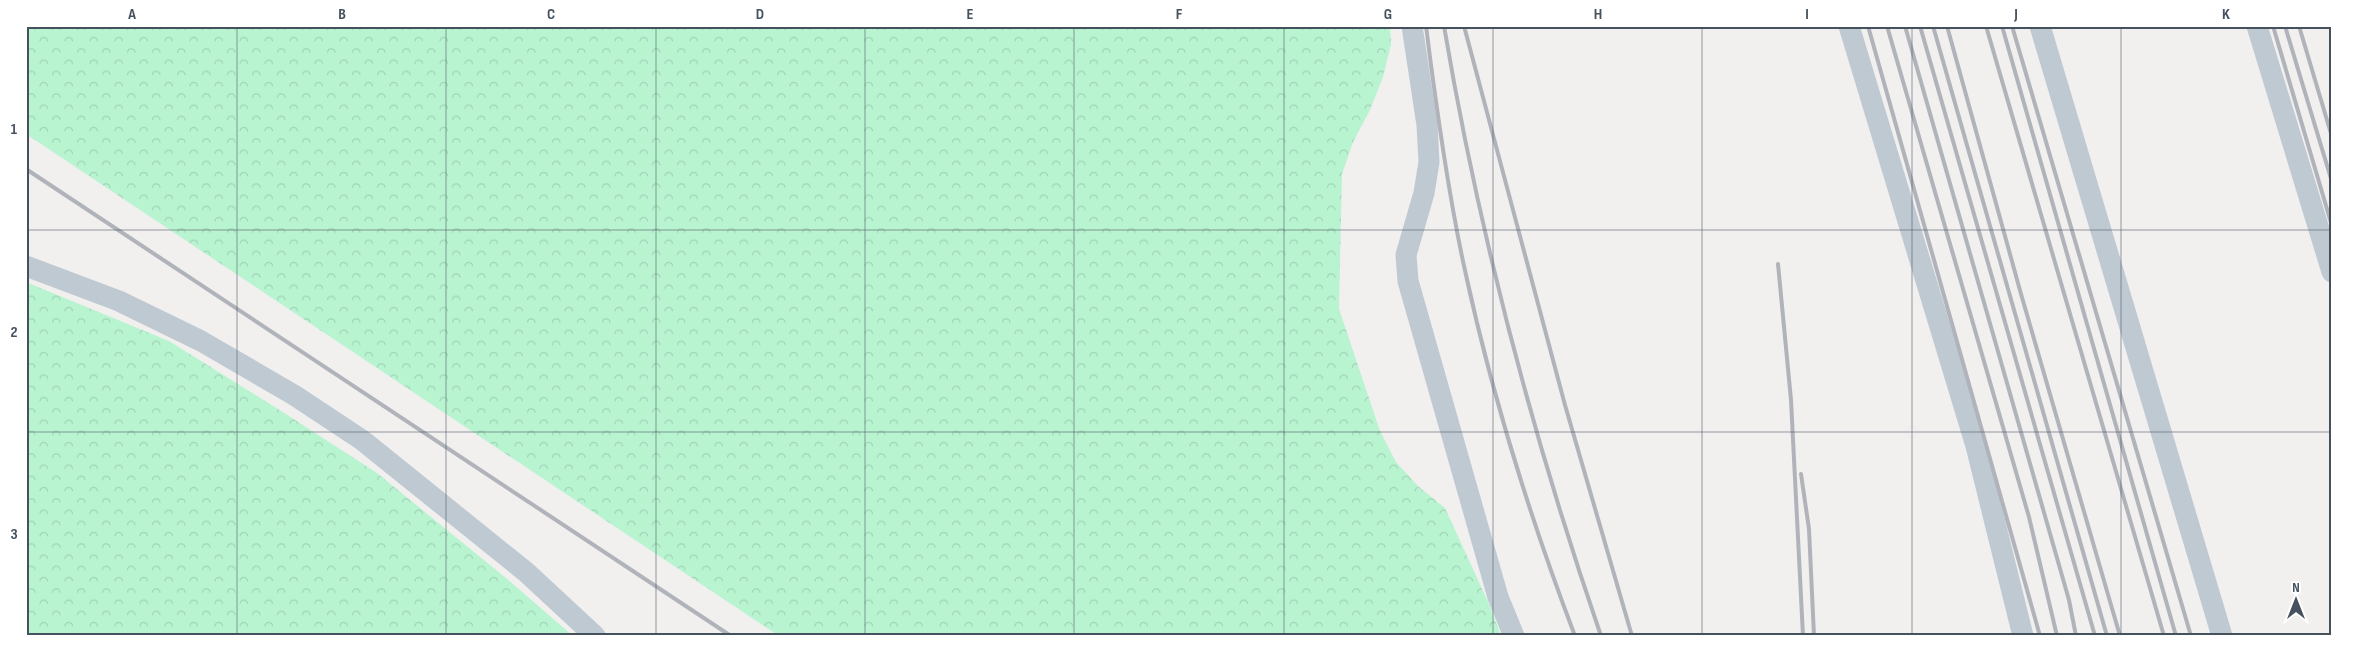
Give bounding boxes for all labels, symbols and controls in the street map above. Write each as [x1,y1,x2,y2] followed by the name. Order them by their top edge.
[127,5,136,24] text: A
[338,5,346,24] text: B
[547,5,555,24] text: C
[756,5,764,24] text: D
[967,5,974,24] text: E
[1176,5,1183,24] text: F
[1384,5,1392,24] text: G
[1594,5,1602,24] text: H
[1805,5,1809,24] text: I
[2013,5,2018,24] text: J
[2222,5,2230,24] text: K
[11,120,18,139] text: 1
[10,323,18,342] text: 2
[10,525,18,544] text: 3
[2270,574,2320,624] north arrow
[2292,579,2300,596] text: N

